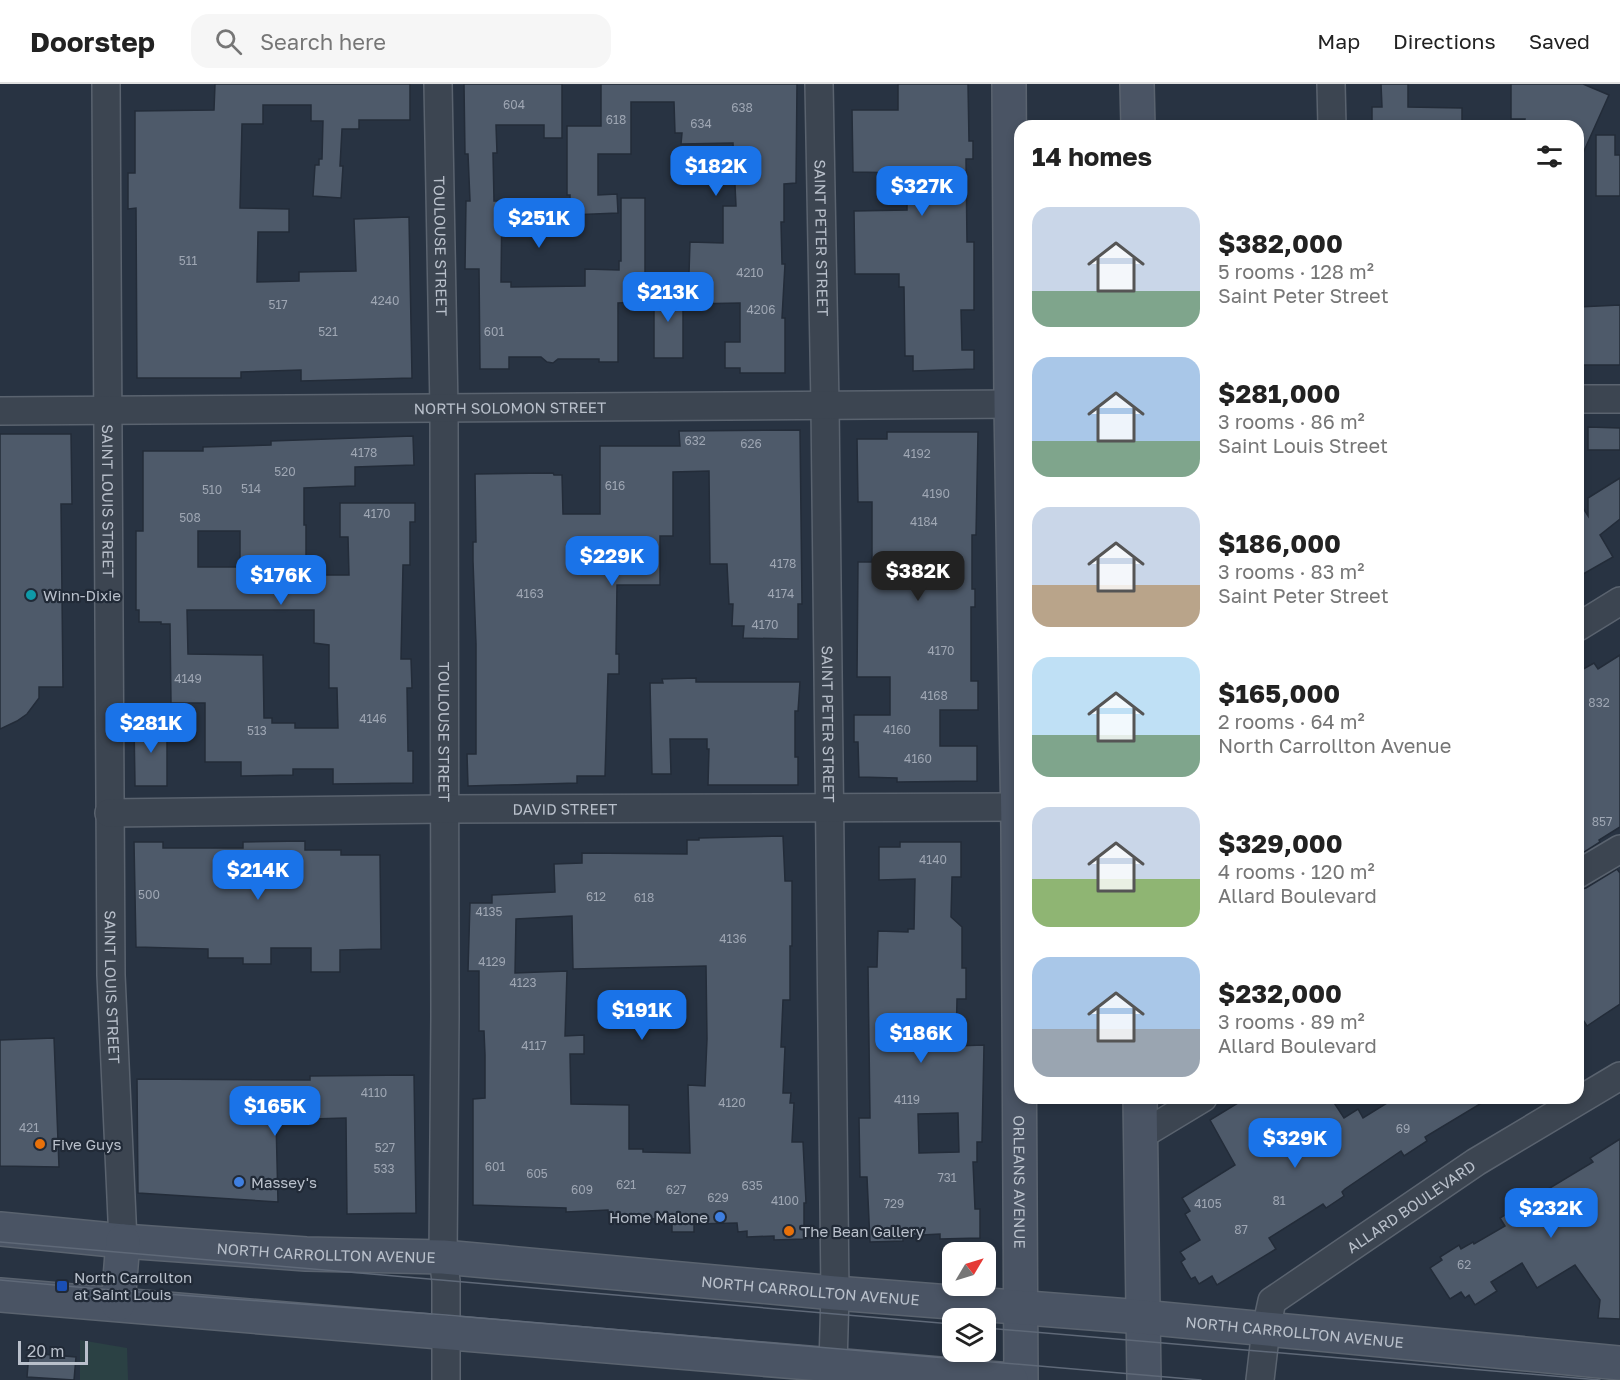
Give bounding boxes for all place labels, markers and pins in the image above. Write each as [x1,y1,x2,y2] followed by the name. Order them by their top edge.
[674,146,758,197] pin: $182K
[880,166,964,217] pin: $327K
[497,198,581,249] pin: $251K
[626,272,710,323] pin: $213K
[570,536,654,587] pin: $229K
[876,551,960,602] pin: $382K
[239,555,323,606] pin: $176K
[43,586,121,604] place label: Winn-Dixie
[24,588,38,602] marker: Winn-Dixie
[109,703,193,754] pin: $281K
[216,850,300,901] pin: $214K
[600,990,684,1041] pin: $191K
[879,1013,963,1064] pin: $186K
[233,1086,317,1137] pin: $165K
[1253,1118,1337,1169] pin: $329K
[52,1135,122,1153] place label: Five Guys
[33,1137,47,1151] marker: Five Guys
[251,1173,317,1191] place label: Massey's
[232,1175,246,1189] marker: Massey's
[1509,1188,1593,1239] pin: $232K
[609,1208,708,1226] place label: Home Malone
[713,1210,727,1224] marker: Home Malone
[801,1222,925,1240] place label: The Bean Gallery
[782,1224,796,1238] marker: The Bean Gallery
[74,1268,192,1303] place label: North Carrollton at Saint Louis
[55,1279,69,1293] marker: North Carrollton at Saint Louis

